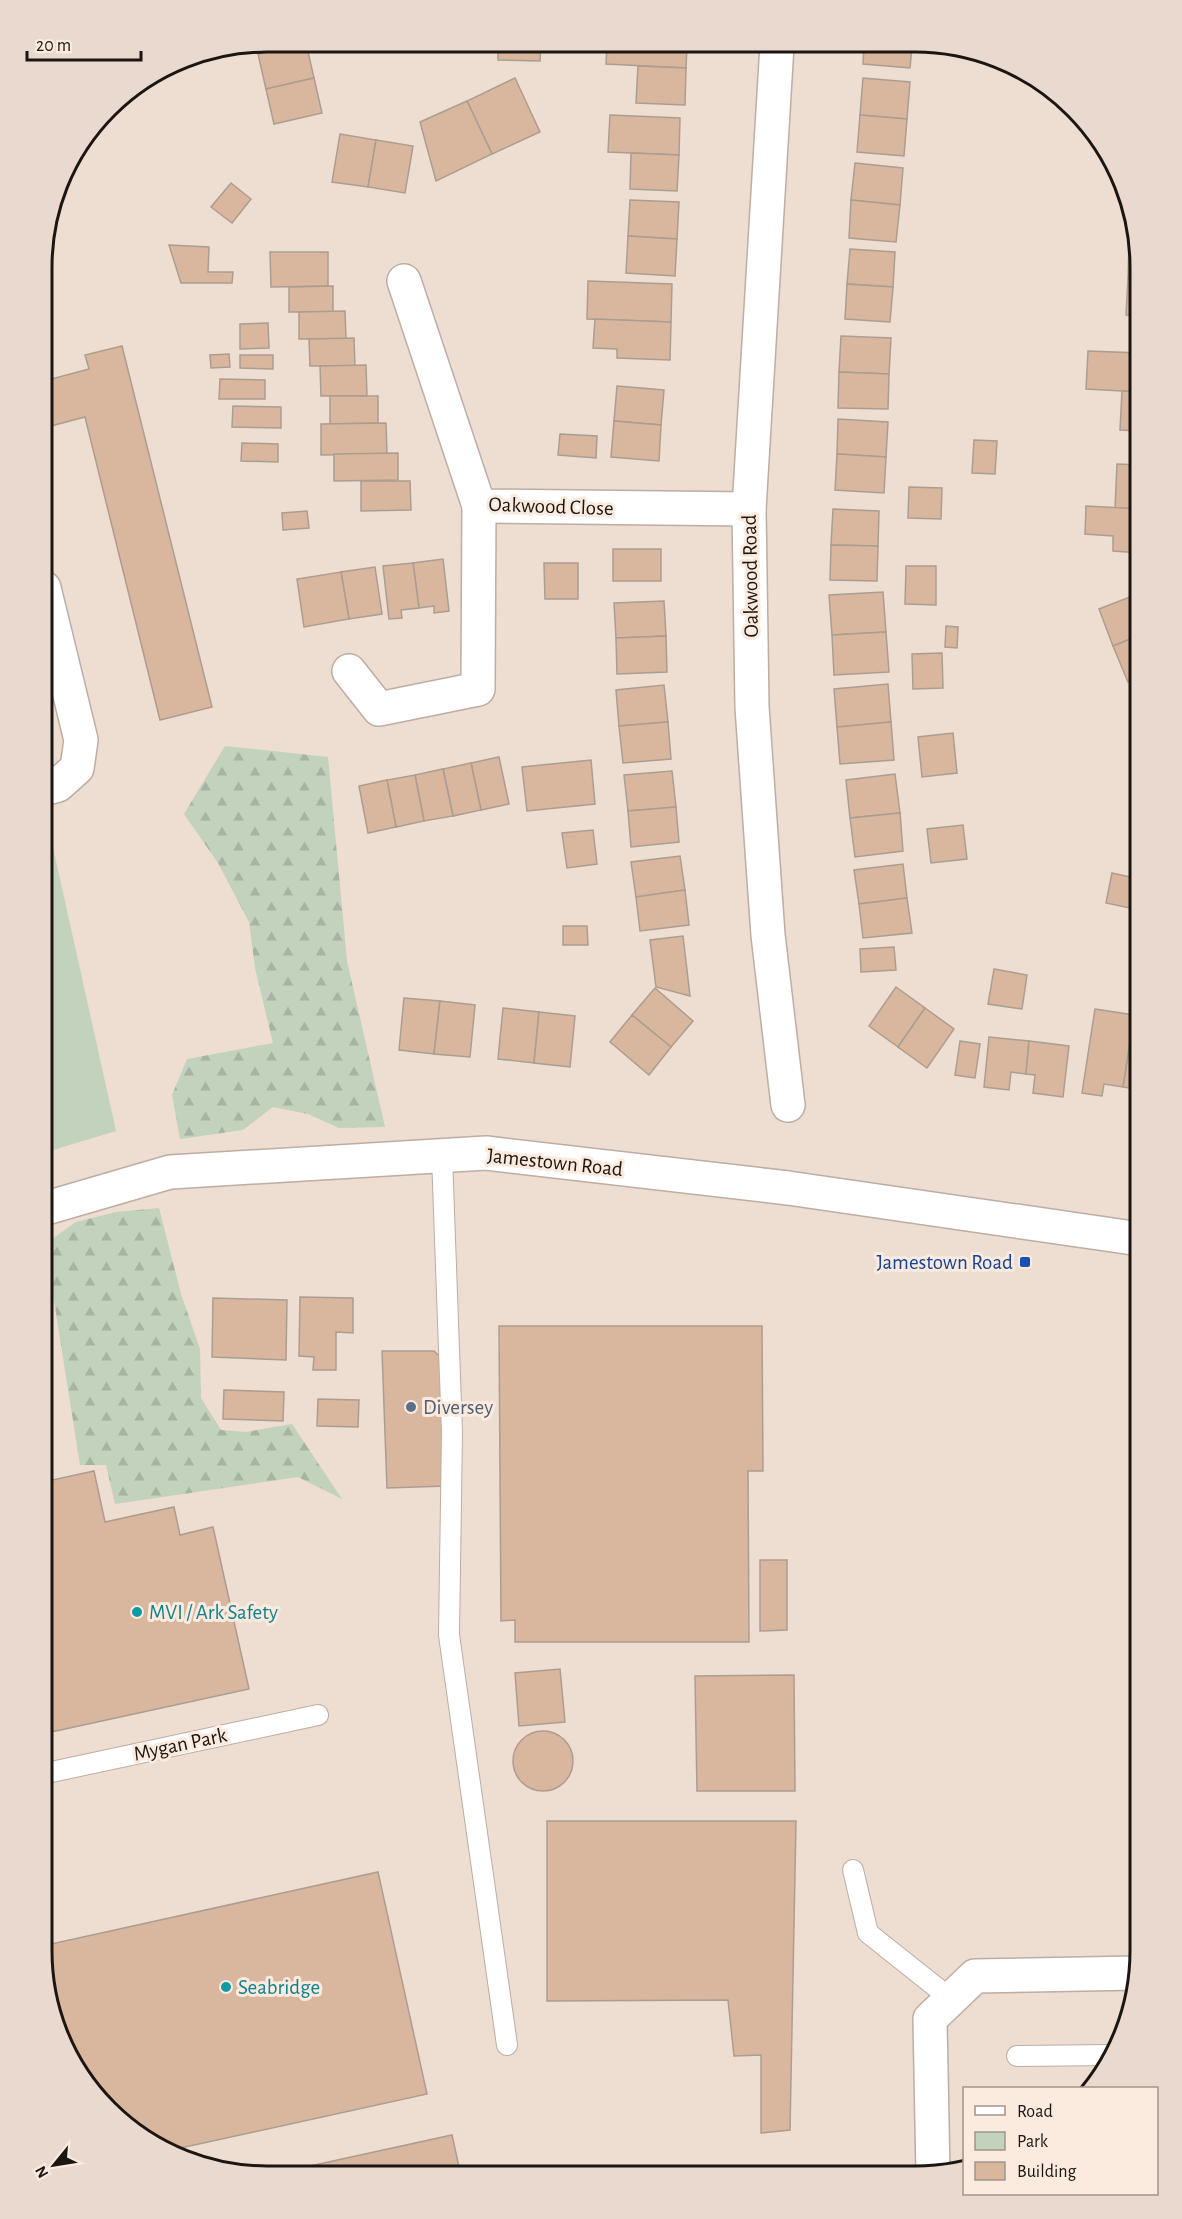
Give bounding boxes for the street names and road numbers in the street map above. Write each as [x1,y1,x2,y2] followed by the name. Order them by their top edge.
[488,494,614,519] street label: Oakwood Close
[739,514,762,638] street label: Oakwood Road
[486,1145,624,1180] street label: Jamestown Road
[132,1724,229,1765] street label: Mygan Park

